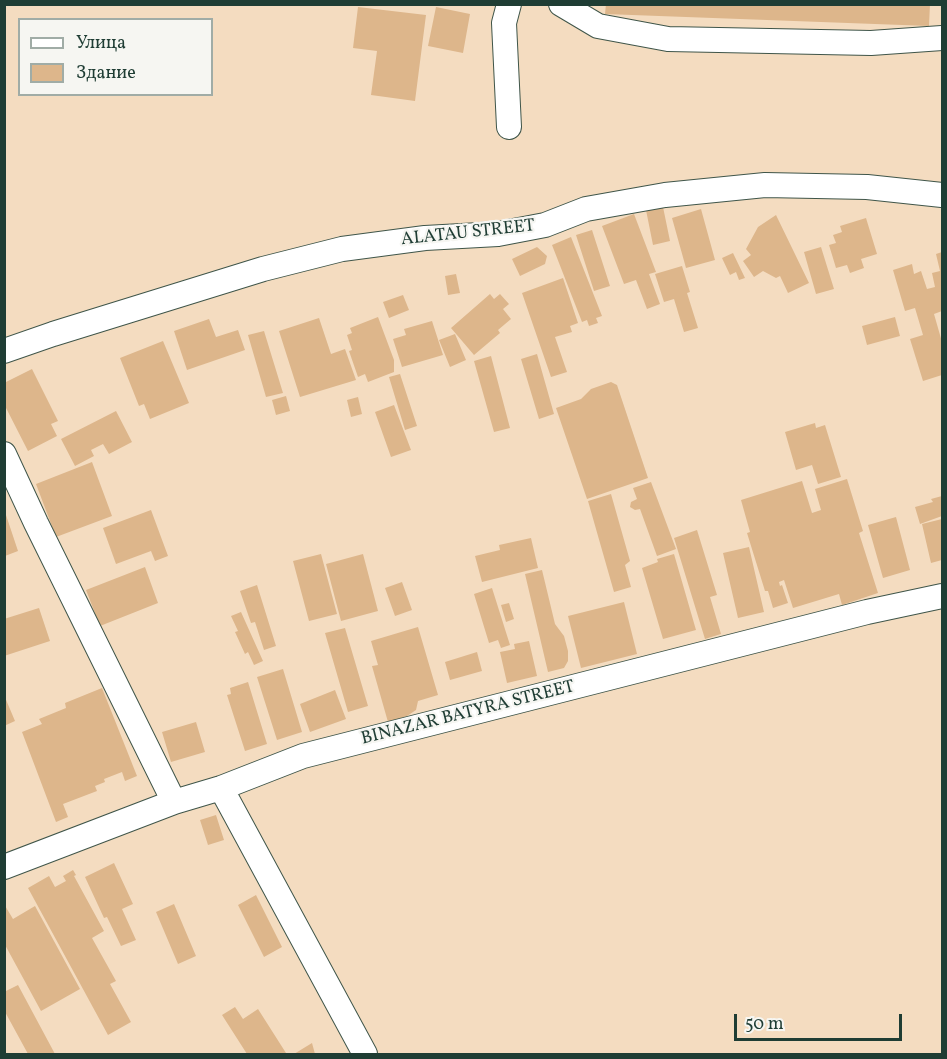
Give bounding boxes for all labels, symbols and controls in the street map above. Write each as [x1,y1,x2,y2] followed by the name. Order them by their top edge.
[18,18,213,96] legend
[76,31,126,56] text: Улица
[76,61,136,86] text: Здание
[400,216,536,252] street label: ALATAU STREET
[359,677,577,751] street label: BINAZAR BATYRA STREET
[737,1002,905,1040] scale bar
[745,1012,784,1037] text: 50 m

